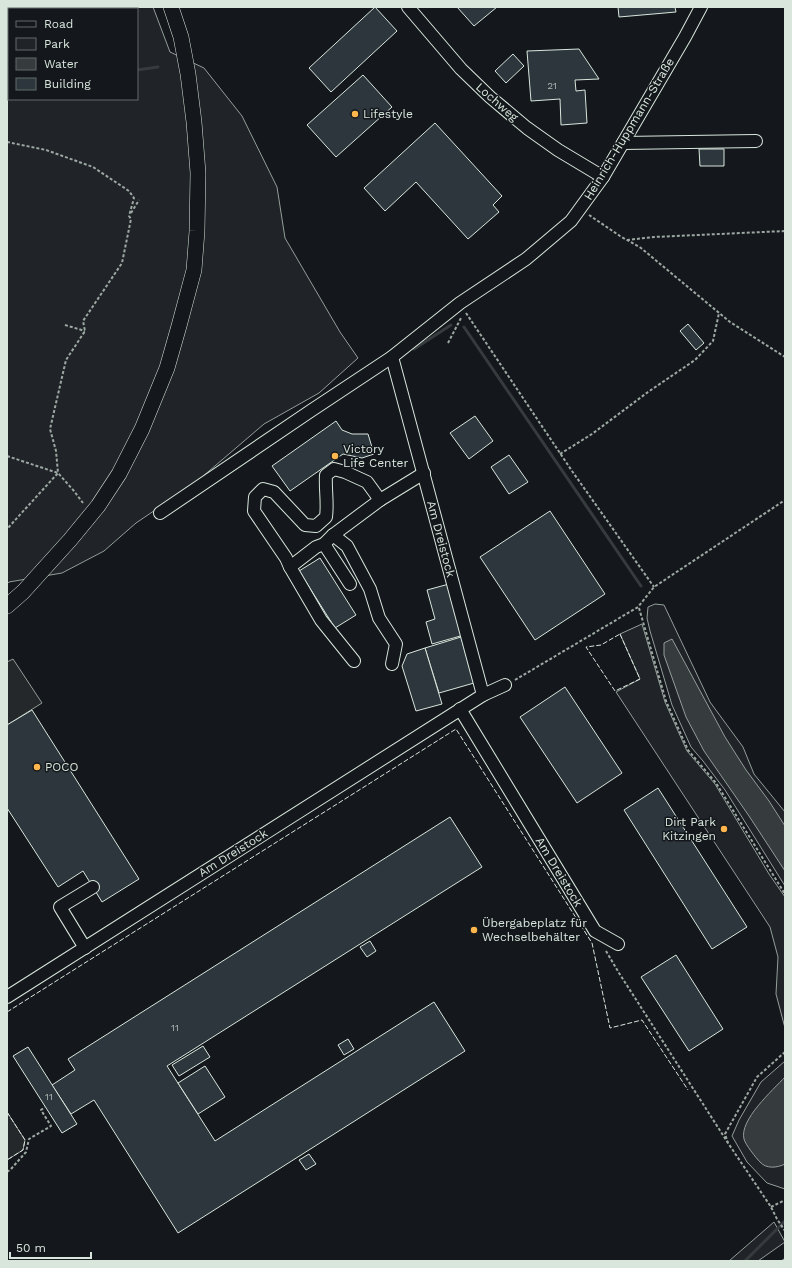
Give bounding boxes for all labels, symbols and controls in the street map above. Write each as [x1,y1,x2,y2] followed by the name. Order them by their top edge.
[8,8,138,100] legend
[44,17,73,31] text: Road
[44,37,70,51] text: Park
[581,55,677,203] street label: Heinrich-Huppmann-Straße
[44,57,79,71] text: Water
[44,77,91,91] text: Building
[473,80,521,125] street label: Lochweg
[547,80,557,91] house number: 21
[363,107,413,121] place label: Lifestyle
[350,109,360,119] marker: Lifestyle
[343,442,408,470] place label: Victory Life Center
[330,451,340,461] marker: Victory Life Center
[424,499,458,579] street label: Am Dreistock
[45,760,79,774] place label: POCO
[32,762,42,772] marker: POCO
[662,815,716,843] place label: Dirt Park Kitzingen
[719,824,729,834] marker: Dirt Park Kitzingen
[196,826,270,880] street label: Am Dreistock
[533,835,585,910] street label: Am Dreistock
[482,916,587,944] place label: Übergabeplatz für Wechselbehälter
[469,925,479,935] marker: Übergabeplatz für Wechselbehälter
[171,1022,179,1033] house number: 11
[45,1091,53,1102] house number: 11
[10,1234,91,1260] scale bar
[16,1241,46,1255] text: 50 m

